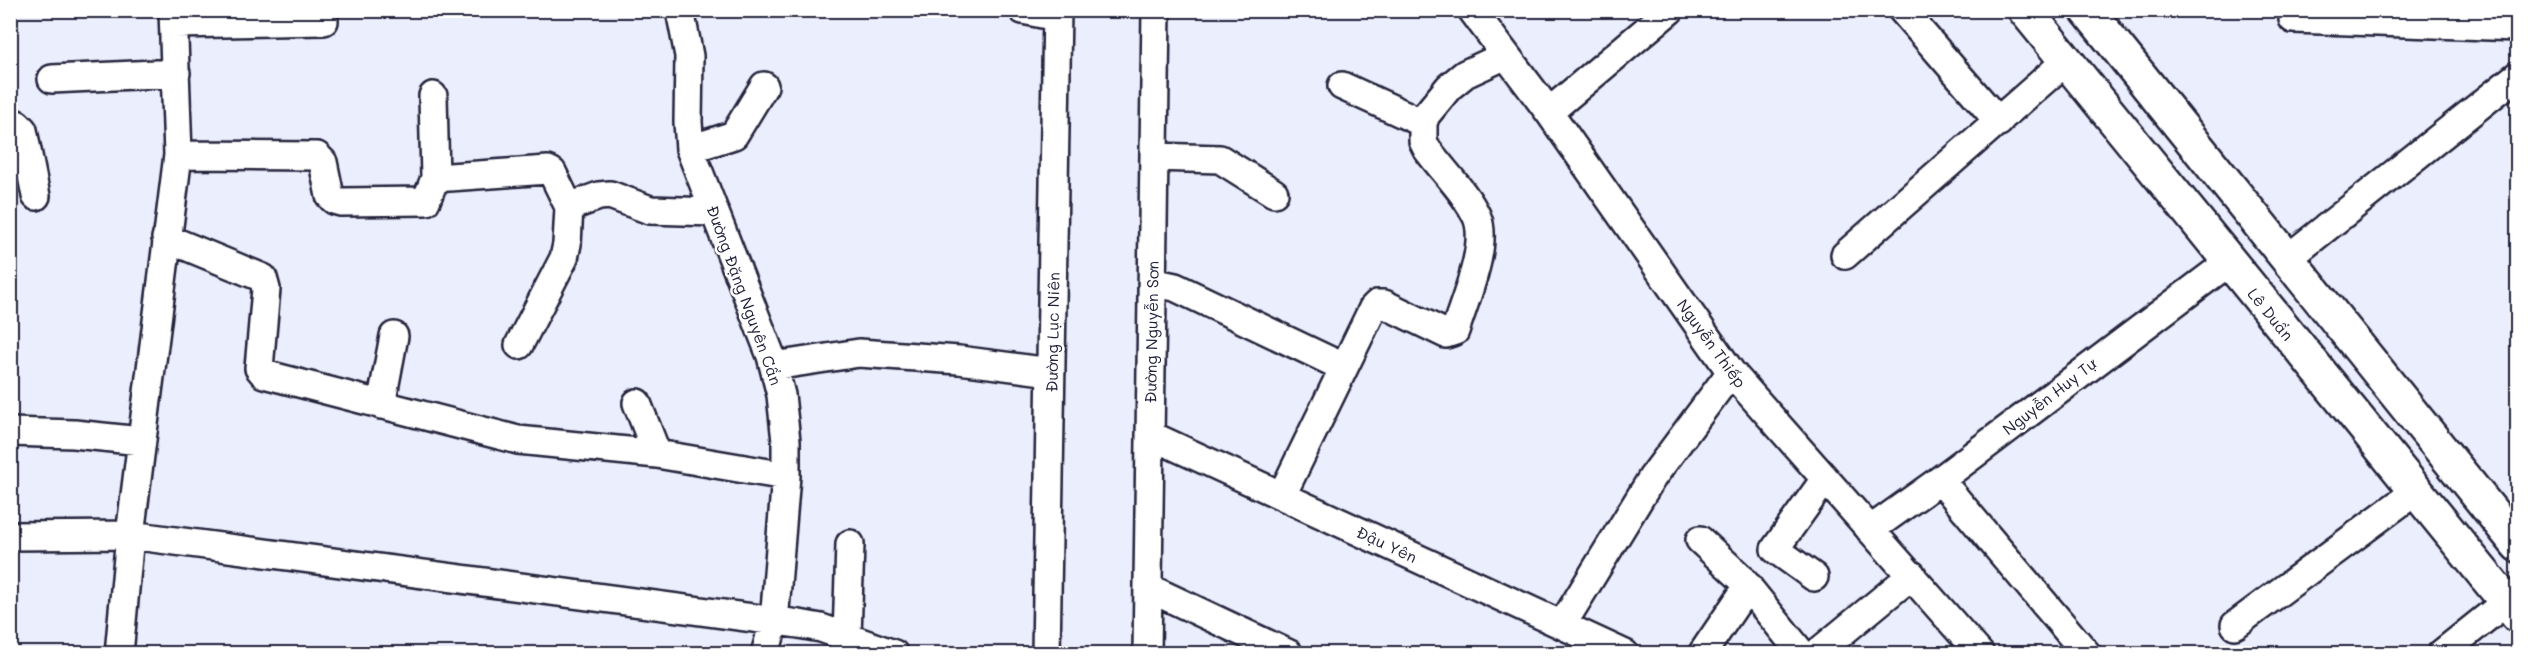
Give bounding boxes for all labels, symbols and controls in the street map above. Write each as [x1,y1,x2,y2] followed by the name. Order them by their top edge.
[703,202,787,388] street label: Đường Đặng Nguyên Cẩn
[1139,261,1163,403] street label: Đường Nguyễn Sơn
[1040,272,1064,392] street label: Đường Lục Niên
[2243,283,2299,345] street label: Lê Duẩn
[1673,294,1751,392] street label: Nguyễn Thiếp
[1998,352,2101,439] street label: Nguyễn Huy Tự
[1353,521,1421,567] street label: Đậu Yên

